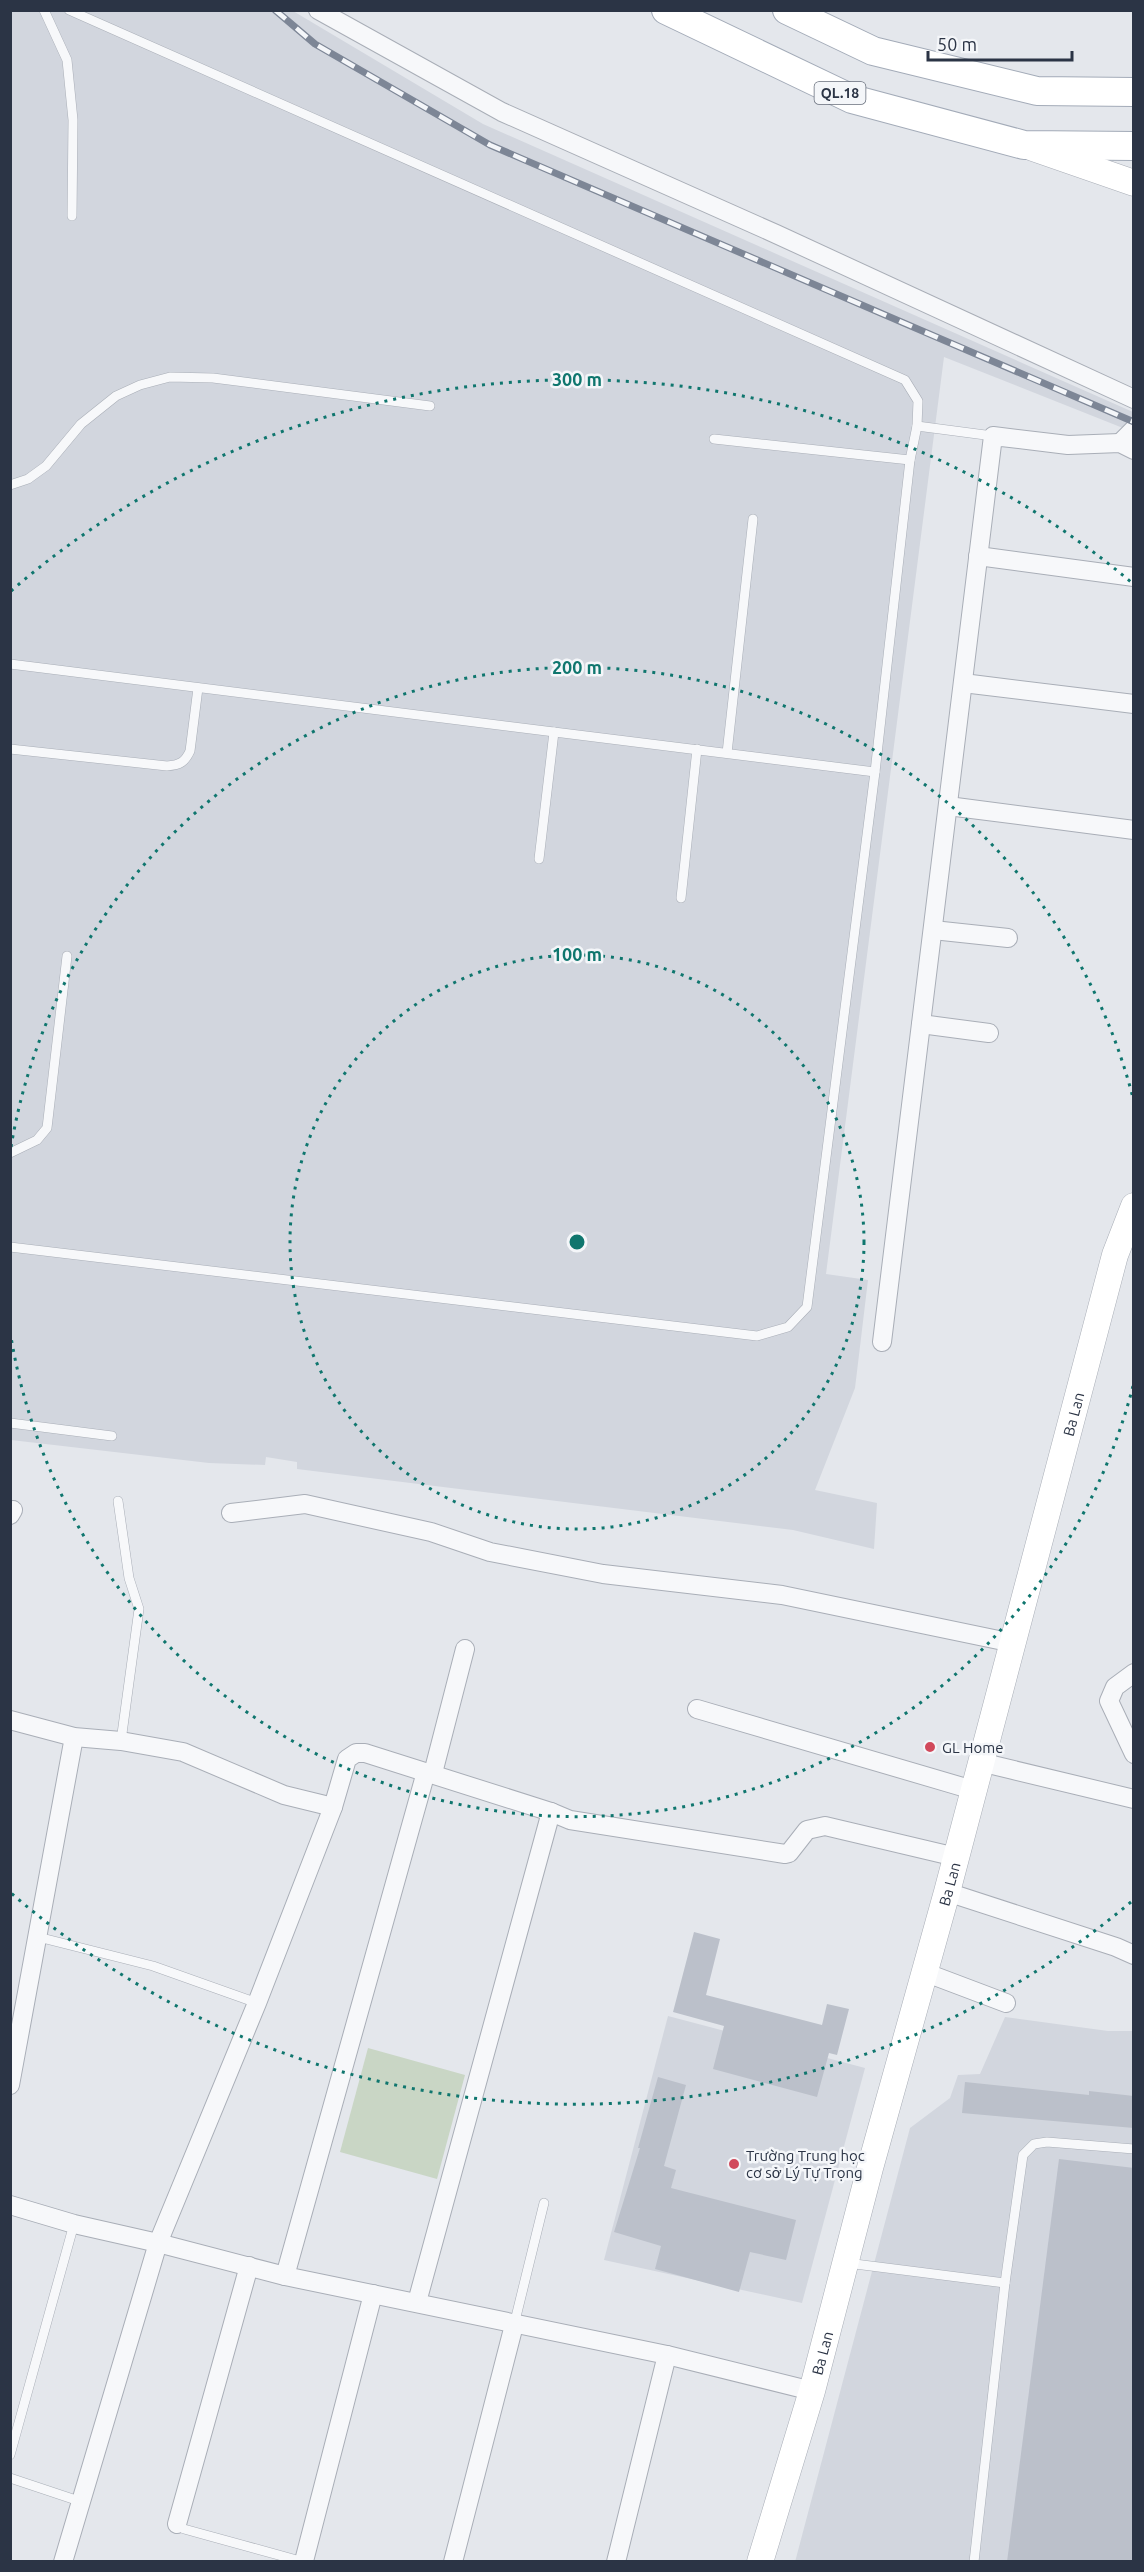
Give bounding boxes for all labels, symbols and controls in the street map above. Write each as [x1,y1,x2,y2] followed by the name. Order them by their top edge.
[928,24,1072,62] scale bar
[937,34,977,54] text: 50 m
[814,82,866,104] road number: QL.18
[552,369,602,389] text: 300 m
[552,657,602,677] text: 200 m
[552,944,602,964] text: 100 m
[567,1232,587,1252] centre of rings
[1059,1390,1087,1438] street label: Ba Lan
[942,1739,1003,1756] place label: GL Home
[923,1740,937,1754] marker: GL Home
[935,1860,963,1908] street label: Ba Lan
[746,2147,865,2181] place label: Trường Trung học cơ sở Lý Tự Trọng
[727,2157,741,2171] marker: Trường Trung học cơ sở Lý Tự Trọng
[808,2329,836,2377] street label: Ba Lan

